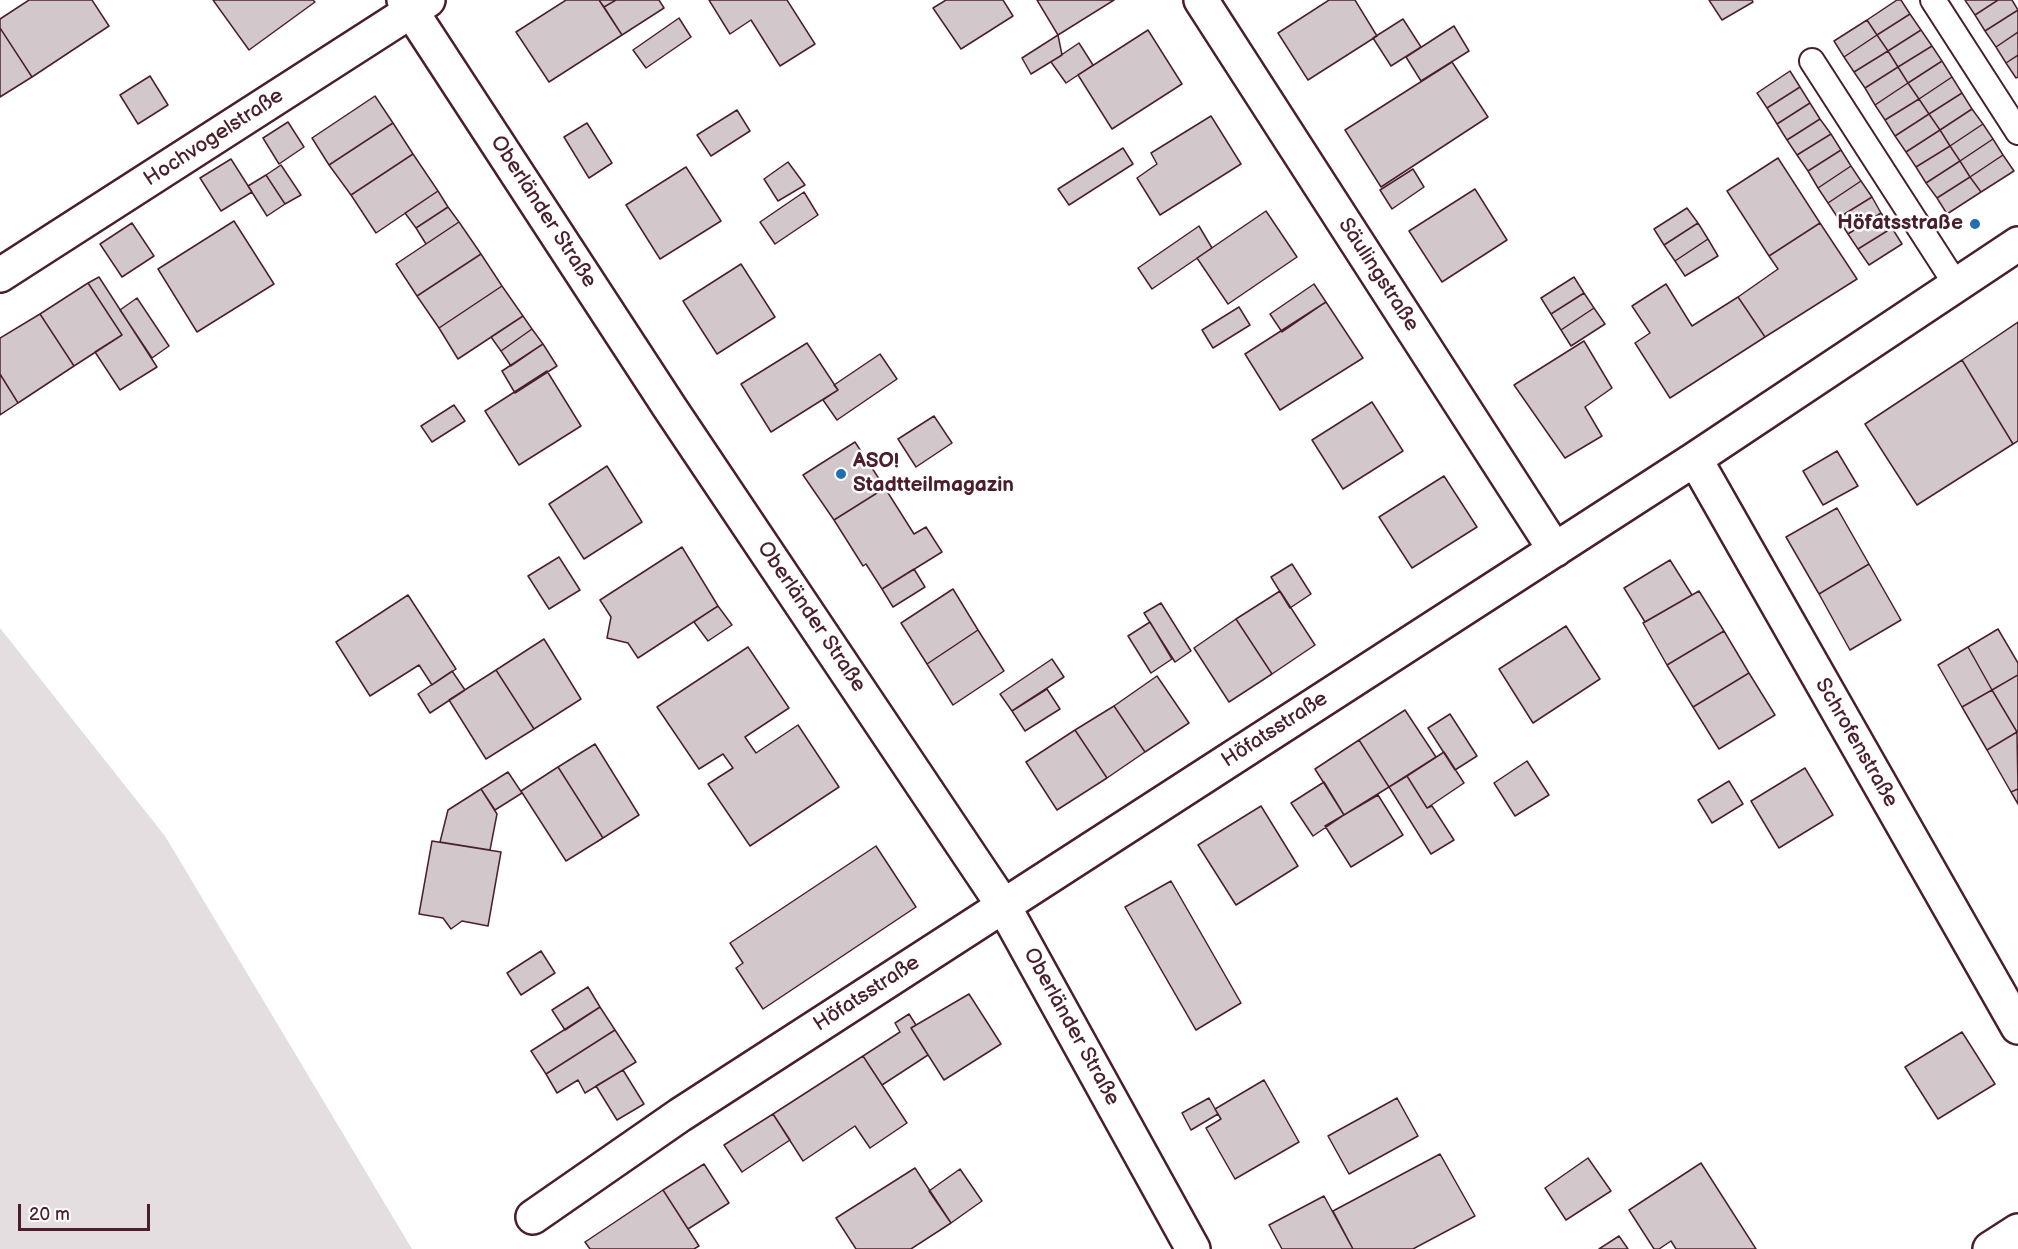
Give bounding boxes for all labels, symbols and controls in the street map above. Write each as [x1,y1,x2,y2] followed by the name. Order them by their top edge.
[140,84,288,192] street label: Hochvogelstraße
[484,131,602,293] street label: Oberländer Straße
[1837,211,1963,237] place label: Höfatsstraße
[1332,214,1424,336] street label: Säulingstraße
[1968,217,1982,231] marker: Höfatsstraße
[853,449,1014,499] place label: ASO! Stadtteilmagazin
[834,467,848,481] marker: ASO! Stadtteilmagazin
[751,537,871,697] street label: Oberländer Straße
[1809,674,1903,812] street label: Schrofenstraße
[1217,686,1333,774] street label: Höfatsstraße
[1017,944,1125,1110] street label: Oberländer Straße
[809,950,925,1038] street label: Höfatsstraße
[21,1192,153,1230] scale bar
[29,1204,70,1225] text: 20 m

